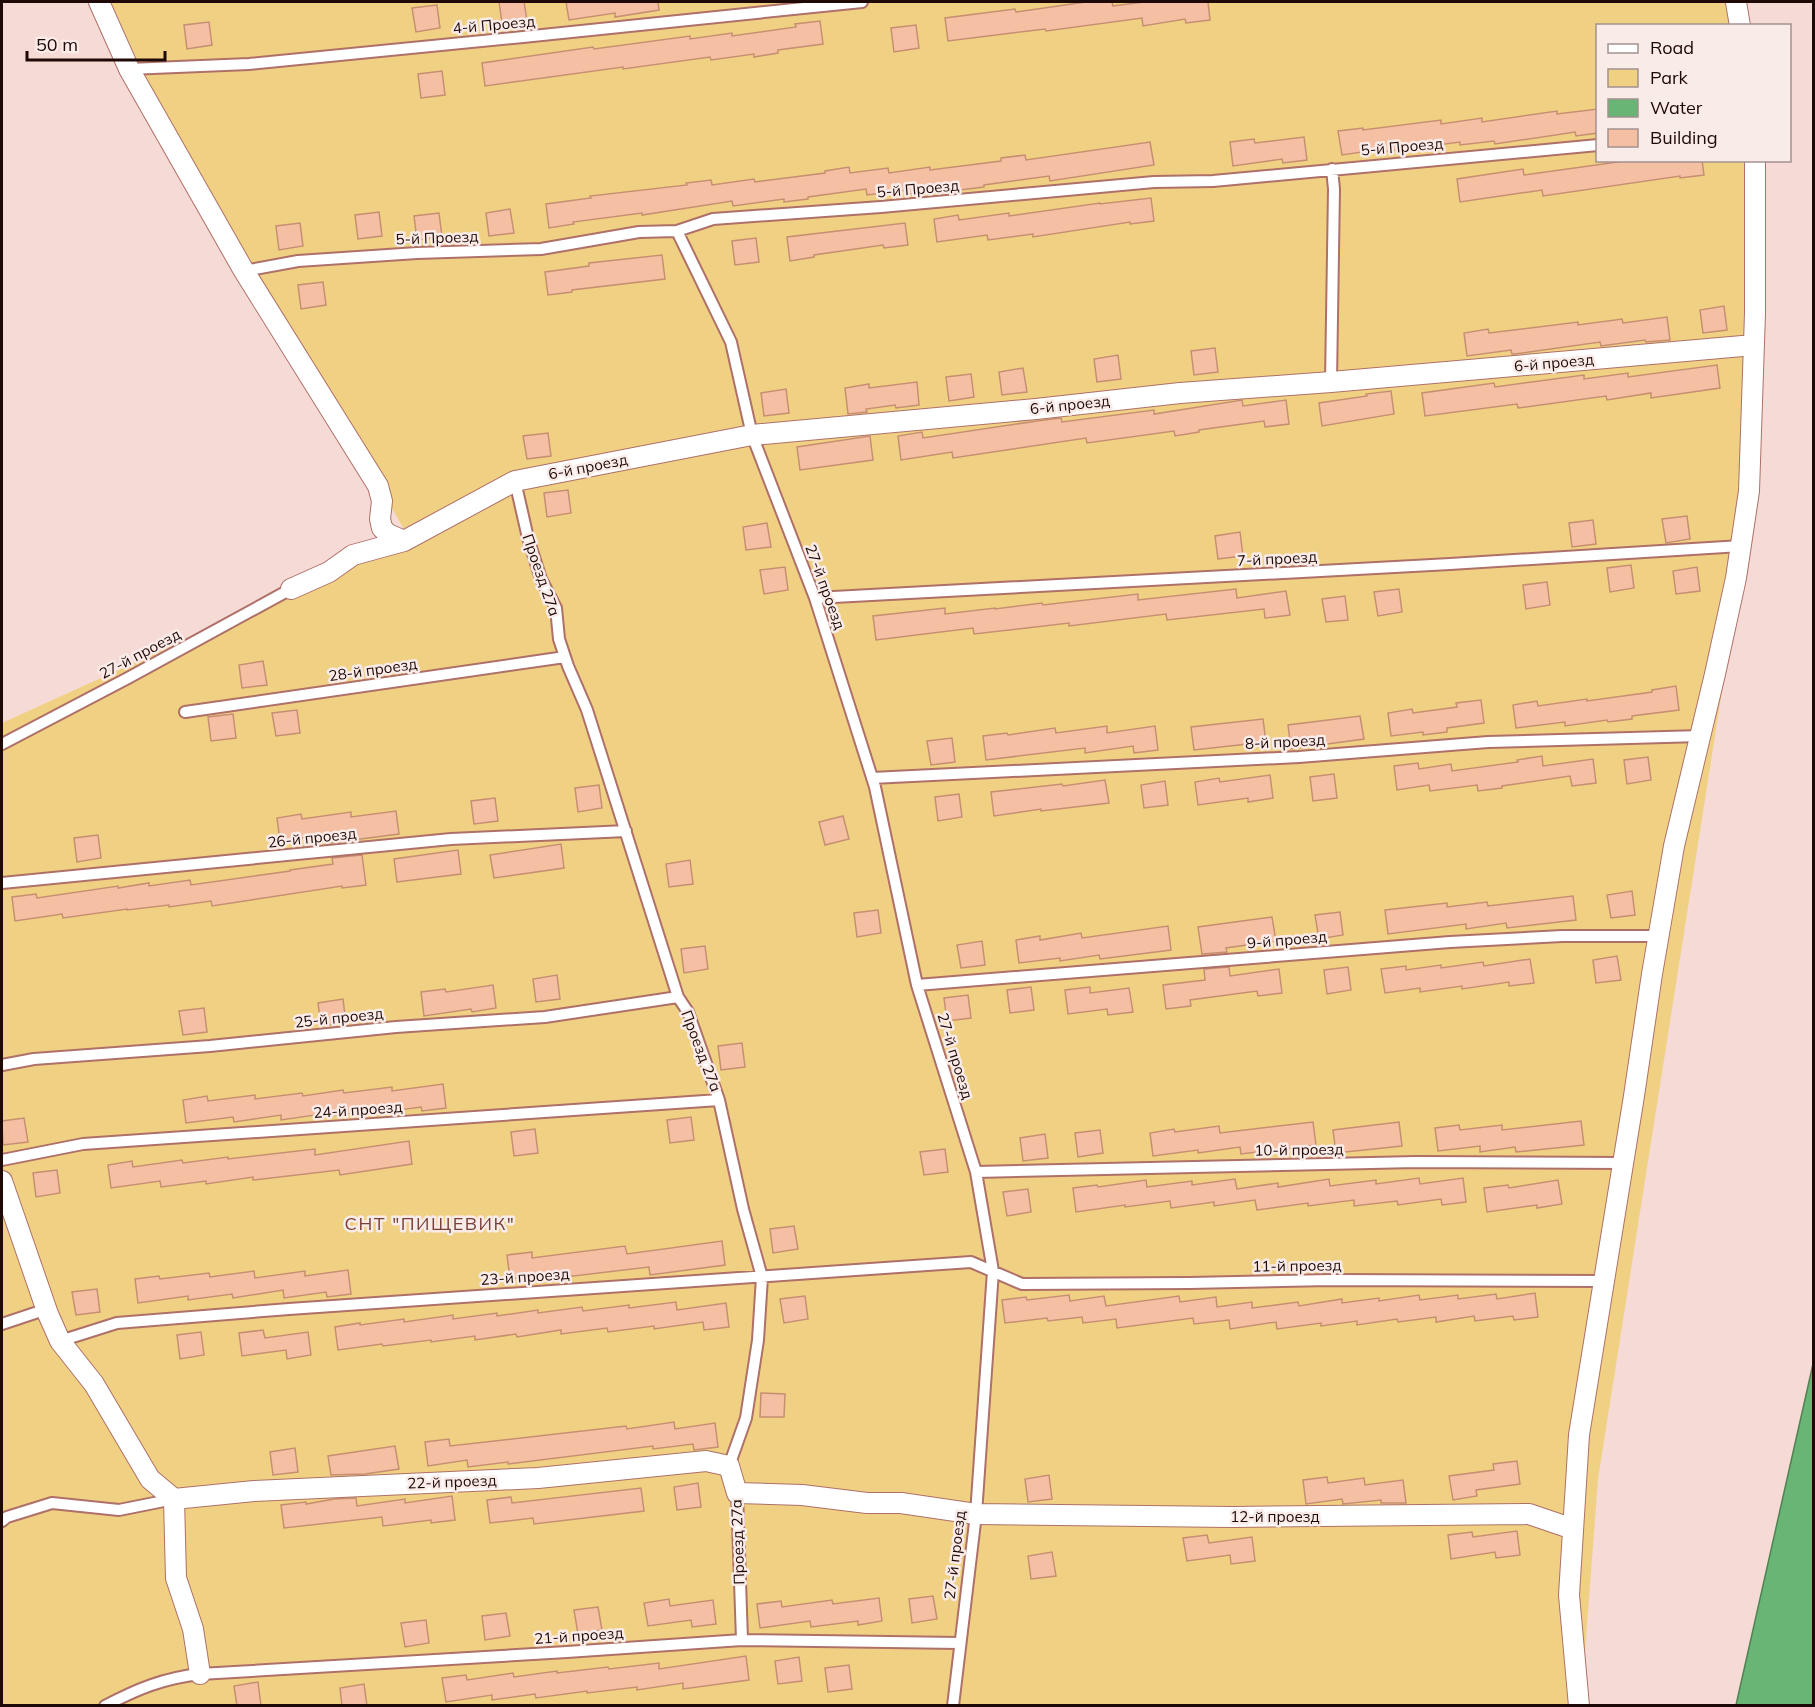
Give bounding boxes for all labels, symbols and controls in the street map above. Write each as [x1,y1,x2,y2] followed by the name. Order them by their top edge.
[452,11,536,38] street label: 4-й Проезд
[27,24,165,62] scale bar
[1596,24,1791,162] legend
[36,33,78,56] text: 50 m
[1650,36,1694,59] text: Road
[1650,66,1689,89] text: Park
[1650,96,1703,119] text: Water
[1650,126,1718,149] text: Building
[1360,133,1444,160] street label: 5-й Проезд
[876,175,960,202] street label: 5-й Проезд
[395,227,479,248] street label: 5-й Проезд
[1513,350,1595,375] street label: 6-й проезд
[1029,391,1111,418] street label: 6-й проезд
[547,450,629,483] street label: 6-й проезд
[519,531,564,618] street label: Проезд 27а
[801,542,850,632] street label: 27-й проезд
[1236,547,1318,570] street label: 7-й проезд
[96,624,184,683] street label: 27-й проезд
[327,654,418,685] street label: 28-й проезд
[1244,730,1326,753] street label: 8-й проезд
[267,823,357,852] street label: 26-й проезд
[1246,927,1328,952] street label: 9-й проезд
[294,1003,384,1032] street label: 25-й проезд
[677,1007,726,1094] street label: Проезд 27а
[933,1010,978,1101] street label: 27-й проезд
[313,1097,403,1122] street label: 24-й проезд
[1254,1139,1344,1160] street label: 10-й проезд
[345,1212,515,1235] district label: СНТ "ПИЩЕВИК"
[1252,1255,1342,1276] street label: 11-й проезд
[480,1264,570,1289] street label: 23-й проезд
[407,1470,497,1493] street label: 22-й проезд
[727,1499,748,1585] street label: Проезд 27а
[1230,1507,1320,1526] street label: 12-й проезд
[940,1509,969,1600] street label: 27-й проезд
[534,1623,624,1648] street label: 21-й проезд

